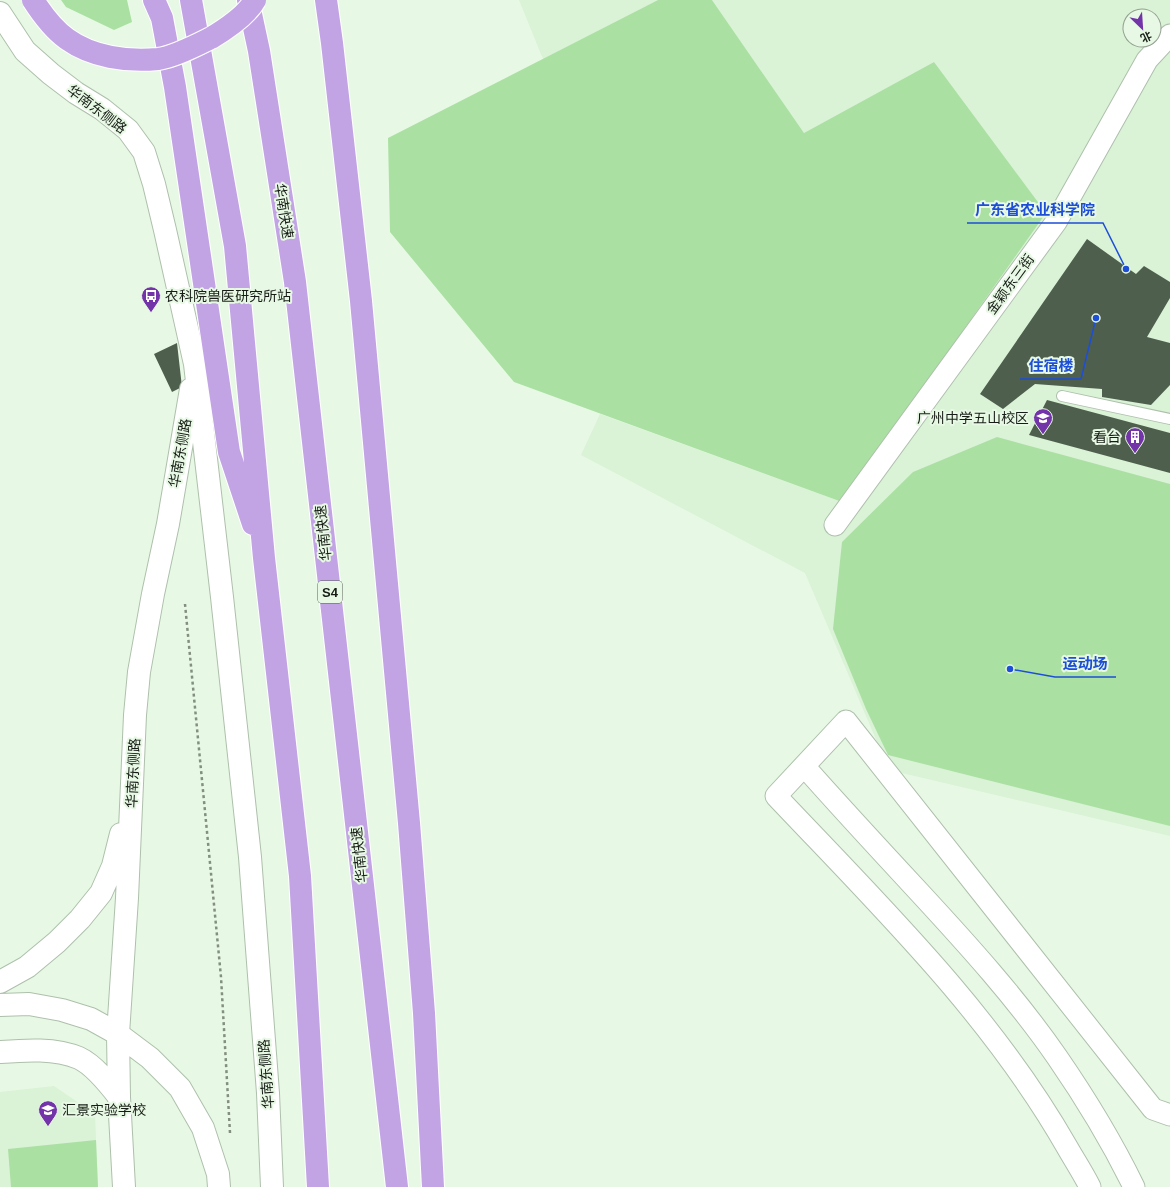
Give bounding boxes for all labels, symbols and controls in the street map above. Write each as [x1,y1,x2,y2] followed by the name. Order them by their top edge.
[1122,8,1162,48] north arrow
[1139,29,1154,45] text: 北
[64,82,130,136] street label: 华南东侧路
[272,182,296,240] street label: 华南快速
[967,196,1103,223] callout: 广东省农业科学院
[975,201,1095,218] text: 广东省农业科学院
[983,251,1037,317] street label: 金颖东三街
[140,285,162,313] bus stop icon: 农科院兽医研究所站
[165,288,291,304] place label: 农科院兽医研究所站
[1020,352,1081,379] callout: 住宿楼
[1028,357,1074,374] text: 住宿楼
[1032,407,1054,435] school or university icon: 广州中学五山校区
[917,410,1029,426] place label: 广州中学五山校区
[166,417,194,489] street label: 华南东侧路
[1124,426,1146,454] building icon: 看台
[1093,429,1121,445] place label: 看台
[312,504,334,562] street label: 华南快速
[318,581,342,603] road number: S4
[1055,650,1116,677] callout: 运动场
[1062,655,1108,672] text: 运动场
[123,738,143,808] street label: 华南东侧路
[348,826,370,884] street label: 华南快速
[256,1039,276,1109] street label: 华南东侧路
[37,1099,59,1127] school or university icon: 汇景实验学校
[62,1102,146,1118] place label: 汇景实验学校

